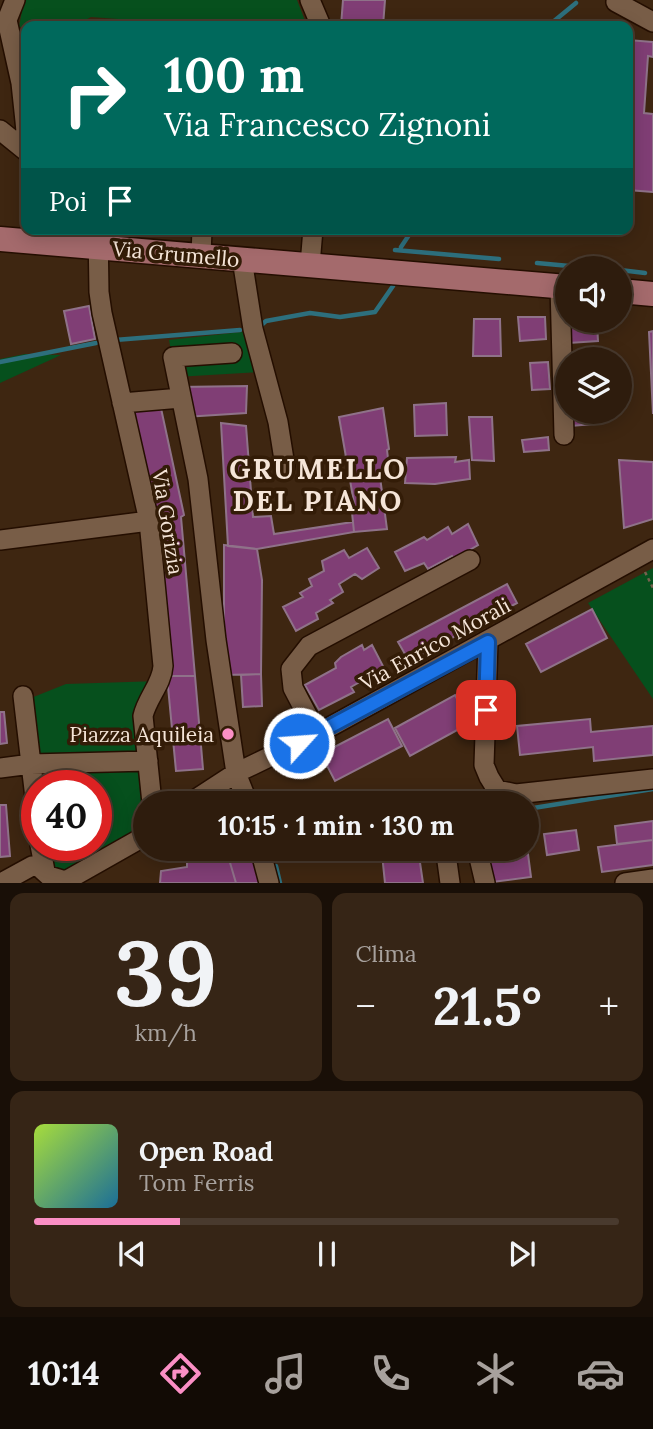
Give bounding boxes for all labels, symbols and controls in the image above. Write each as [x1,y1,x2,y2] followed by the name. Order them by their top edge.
[164,43,304,105] text: 100 m
[49,49,140,140] icon: right
[164,104,491,145] text: Via Francesco Zignoni
[101,182,139,220] icon: arrive
[49,185,87,218] text: Poi
[110,235,241,273] street label: Via Grumello
[555,256,632,424] map controls
[555,256,632,333] button: sound
[555,347,632,424] button: layers
[229,451,407,519] district label: GRUMELLO DEL PIANO
[146,466,190,577] street label: Via Gorizia
[354,591,515,697] street label: Via Enrico Morali
[456,680,516,740] pin
[467,691,505,729] icon: arrive
[262,706,336,780] position arrow
[69,721,214,748] place label: Piazza Aquileia
[220,726,236,742] marker: Piazza Aquileia
[21,770,112,861] speed limit sign: 40
[218,809,454,842] text: 10:15 · 1 min · 130 m
[114,914,217,1031] text: 39
[356,939,417,968] text: Clima
[433,973,542,1039] text: 21.5°
[356,982,376,1030] text: −
[599,982,619,1030] text: +
[135,1018,197,1047] text: km/h
[139,1135,273,1168] text: Open Road
[139,1168,254,1197] text: Tom Ferris
[113,1235,151,1273] icon: previous
[308,1235,346,1273] icon: pause
[503,1235,541,1273] icon: next
[156,1349,205,1398] icon: directions
[261,1349,310,1398] icon: music
[366,1349,415,1398] icon: phone
[471,1349,520,1398] icon: climate
[576,1349,625,1398] icon: car
[28,1353,100,1394] text: 10:14

